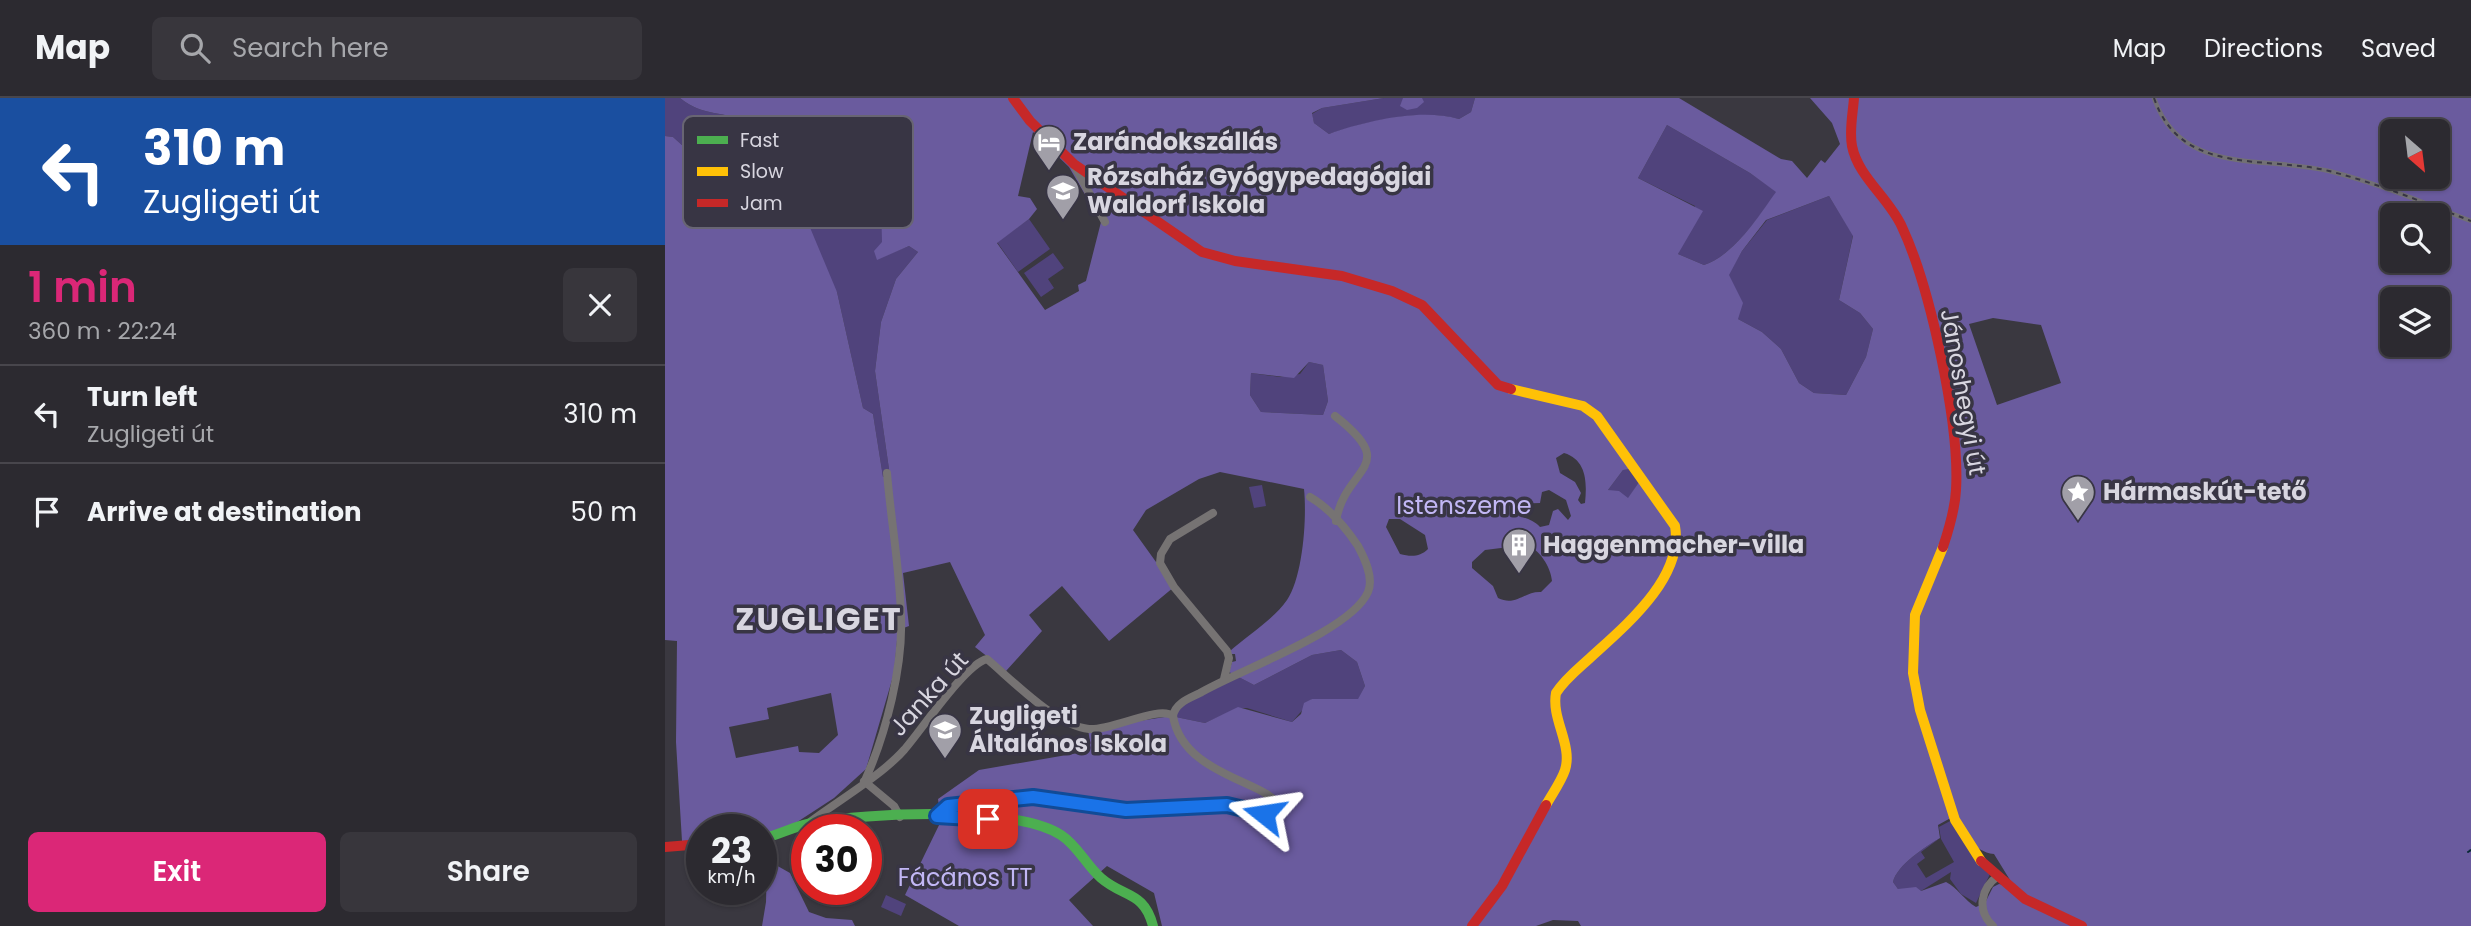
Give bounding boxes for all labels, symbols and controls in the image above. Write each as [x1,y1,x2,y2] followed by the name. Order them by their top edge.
[152,17,642,80] search box
[35,24,110,71] text: Map
[176,29,214,67] icon: search
[232,30,389,66] text: Search here
[2113,32,2166,65] text: Map
[2204,32,2323,65] text: Directions
[2361,32,2436,65] text: Saved
[143,114,285,182] text: 310 m
[683,116,913,228] legend
[2380,119,2450,189] north arrow
[2380,119,2450,357] map controls
[1030,123,1068,172] hotel icon: Zarándokszállás
[1073,125,1278,158] place label: Zarándokszállás
[28,126,119,217] icon: left
[740,127,779,154] text: Fast
[740,158,784,185] text: Slow
[1087,160,1431,221] place label: Rózsaház Gyógypedagógiai Waldorf Iskola
[1044,172,1082,221] school or university icon: Rózsaház Gyógypedagógiai Waldorf Iskola
[143,179,320,224] text: Zugligeti út
[740,190,782,217] text: Jam
[2380,203,2450,273] button: search
[28,258,137,317] text: 1 min
[563,268,637,342] button: close
[2380,287,2450,357] button: layers
[1933,306,1994,478] street label: Jánoshegyi út
[28,315,177,347] text: 360 m · 22:24
[87,379,198,415] text: Turn left
[28,395,66,433] icon: left
[563,396,637,432] text: 310 m
[87,418,214,450] text: Zugligeti út
[2059,473,2097,522] place icon: Hármaskút-tető
[2103,475,2306,508] place label: Hármaskút-tető
[1396,489,1532,522] park label: Istenszeme
[28,493,66,531] icon: arrive
[87,494,362,530] text: Arrive at destination
[571,494,637,530] text: 50 m
[1500,526,1538,575] building icon: Haggenmacher-villa
[1543,528,1804,561] place label: Haggenmacher-villa
[735,596,903,641] district label: ZUGLIGET
[882,644,975,743] street label: Janka út
[969,699,1167,760] place label: Zugligeti Általános Iskola
[926,711,964,760] school or university icon: Zugligeti Általános Iskola
[1227,777,1301,851] position arrow
[958,789,1018,849] pin
[969,800,1007,838] icon: arrive
[791,814,882,905] speed limit sign: 30
[711,826,752,875] text: 23
[28,832,326,912] button: Exit
[340,832,637,912] button: Share
[898,861,1032,894] park label: Fácános TT
[708,864,755,889] text: km/h

